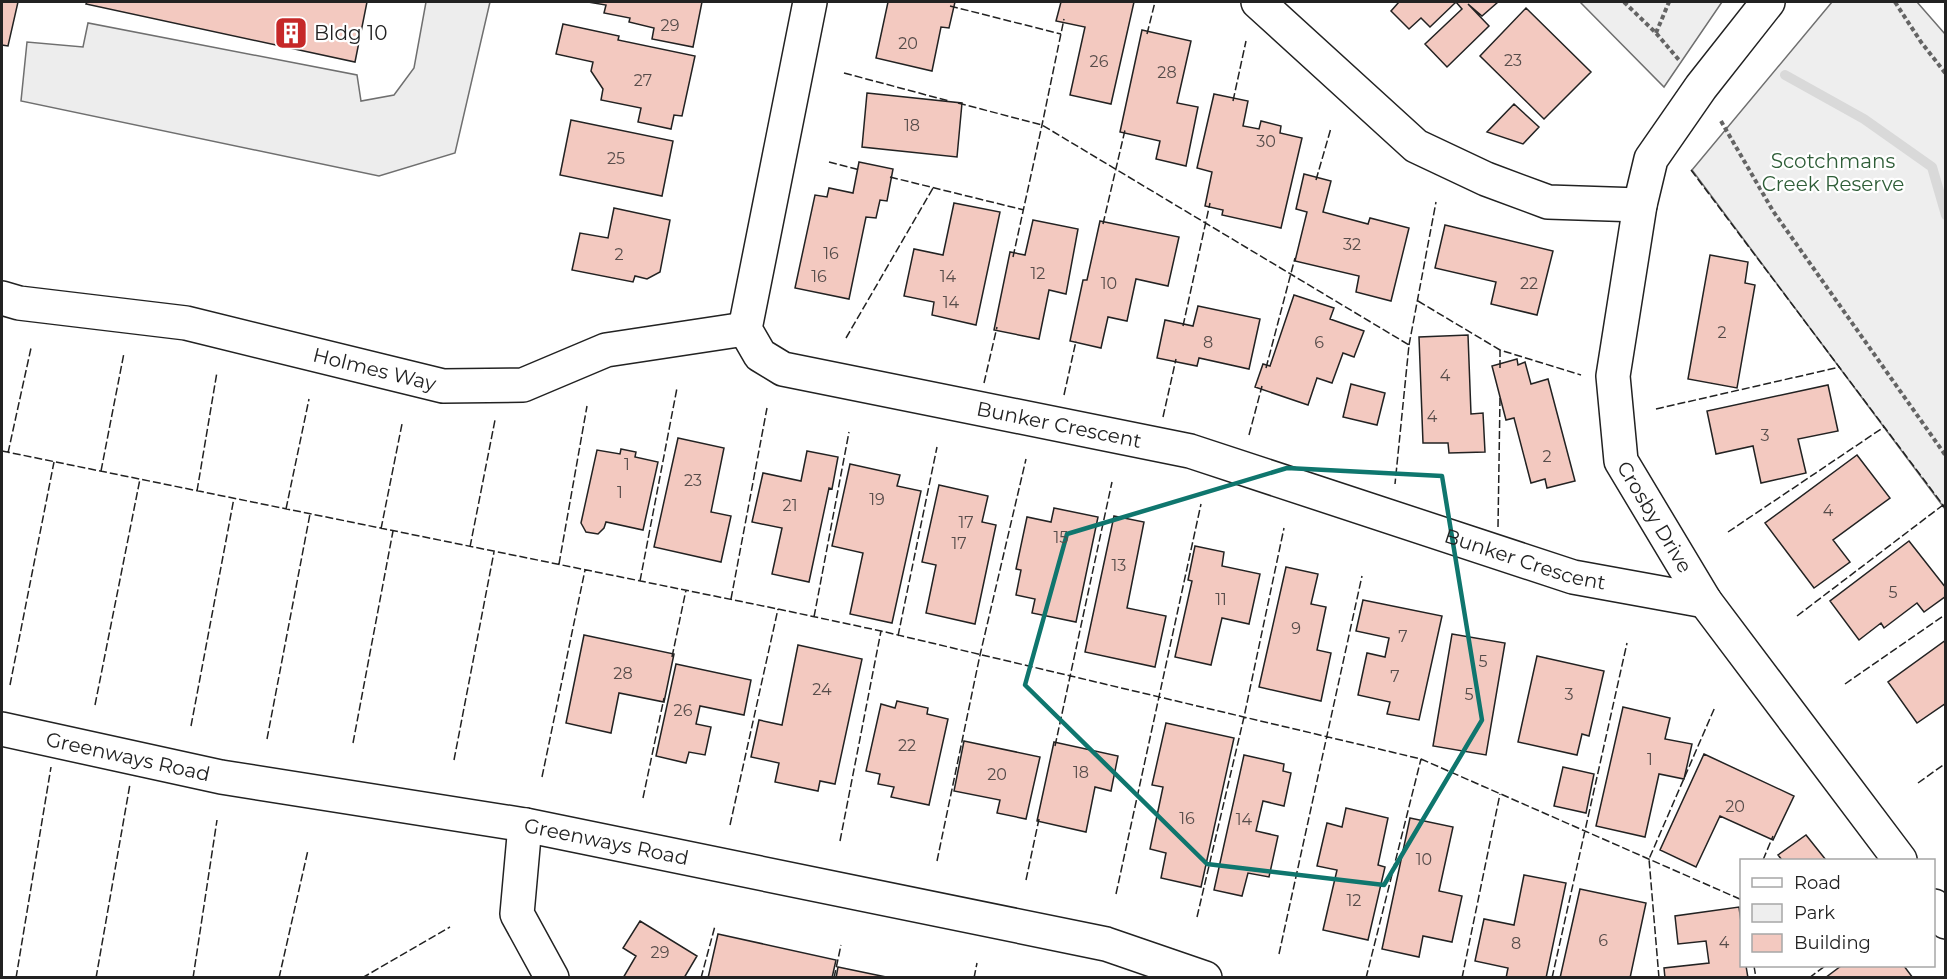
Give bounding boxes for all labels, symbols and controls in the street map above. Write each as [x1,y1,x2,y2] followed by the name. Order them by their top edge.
[273,15,309,51] building icon: Bldg 10
[661,16,679,35] house number: 29
[314,21,387,45] place label: Bldg 10
[898,34,918,53] house number: 20
[1504,51,1522,70] house number: 23
[1090,52,1109,71] house number: 26
[1157,63,1177,82] house number: 28
[634,71,652,90] house number: 27
[904,116,920,135] house number: 18
[1256,132,1276,151] house number: 30
[607,149,625,168] house number: 25
[1762,149,1904,196] park label: Scotchmans Creek Reserve
[1343,235,1361,254] house number: 32
[823,244,839,263] house number: 16
[614,245,624,264] house number: 2
[1031,264,1045,283] house number: 12
[811,267,827,286] house number: 16
[940,267,957,286] house number: 14
[1101,274,1117,293] house number: 10
[1520,274,1538,293] house number: 22
[943,293,960,312] house number: 14
[1717,323,1727,342] house number: 2
[1203,333,1213,352] house number: 8
[1314,333,1324,352] house number: 6
[310,343,439,396] street label: Holmes Way
[1440,366,1451,385] house number: 4
[975,396,1144,453] street label: Bunker Crescent
[1427,407,1438,426] house number: 4
[1760,426,1770,445] house number: 3
[1542,447,1552,466] house number: 2
[624,455,630,474] house number: 1
[1612,457,1697,577] street label: Crosby Drive
[684,471,702,490] house number: 23
[617,483,623,502] house number: 1
[869,490,885,509] house number: 19
[783,496,797,515] house number: 21
[1823,501,1834,520] house number: 4
[958,513,974,532] house number: 17
[1441,524,1608,595] street label: Bunker Crescent
[1054,528,1068,547] house number: 15
[951,534,967,553] house number: 17
[1112,556,1126,575] house number: 13
[1888,583,1898,602] house number: 5
[1215,590,1227,609] house number: 11
[1291,619,1301,638] house number: 9
[1398,627,1408,646] house number: 7
[1478,652,1488,671] house number: 5
[613,664,633,683] house number: 28
[1390,667,1400,686] house number: 7
[812,680,832,699] house number: 24
[1464,685,1474,704] house number: 5
[1564,685,1574,704] house number: 3
[674,701,693,720] house number: 26
[44,727,212,786] street label: Greenways Road
[898,736,916,755] house number: 22
[1647,750,1653,769] house number: 1
[1073,763,1089,782] house number: 18
[987,765,1007,784] house number: 20
[1725,797,1745,816] house number: 20
[1179,809,1195,828] house number: 16
[1236,810,1253,829] house number: 14
[522,813,691,870] street label: Greenways Road
[1416,850,1432,869] house number: 10
[1740,859,1935,967] legend
[1794,872,1841,894] text: Road
[1347,891,1361,910] house number: 12
[1794,902,1835,924] text: Park
[1598,931,1608,950] house number: 6
[1794,932,1871,954] text: Building
[1719,933,1730,952] house number: 4
[1511,934,1521,953] house number: 8
[651,943,669,962] house number: 29

